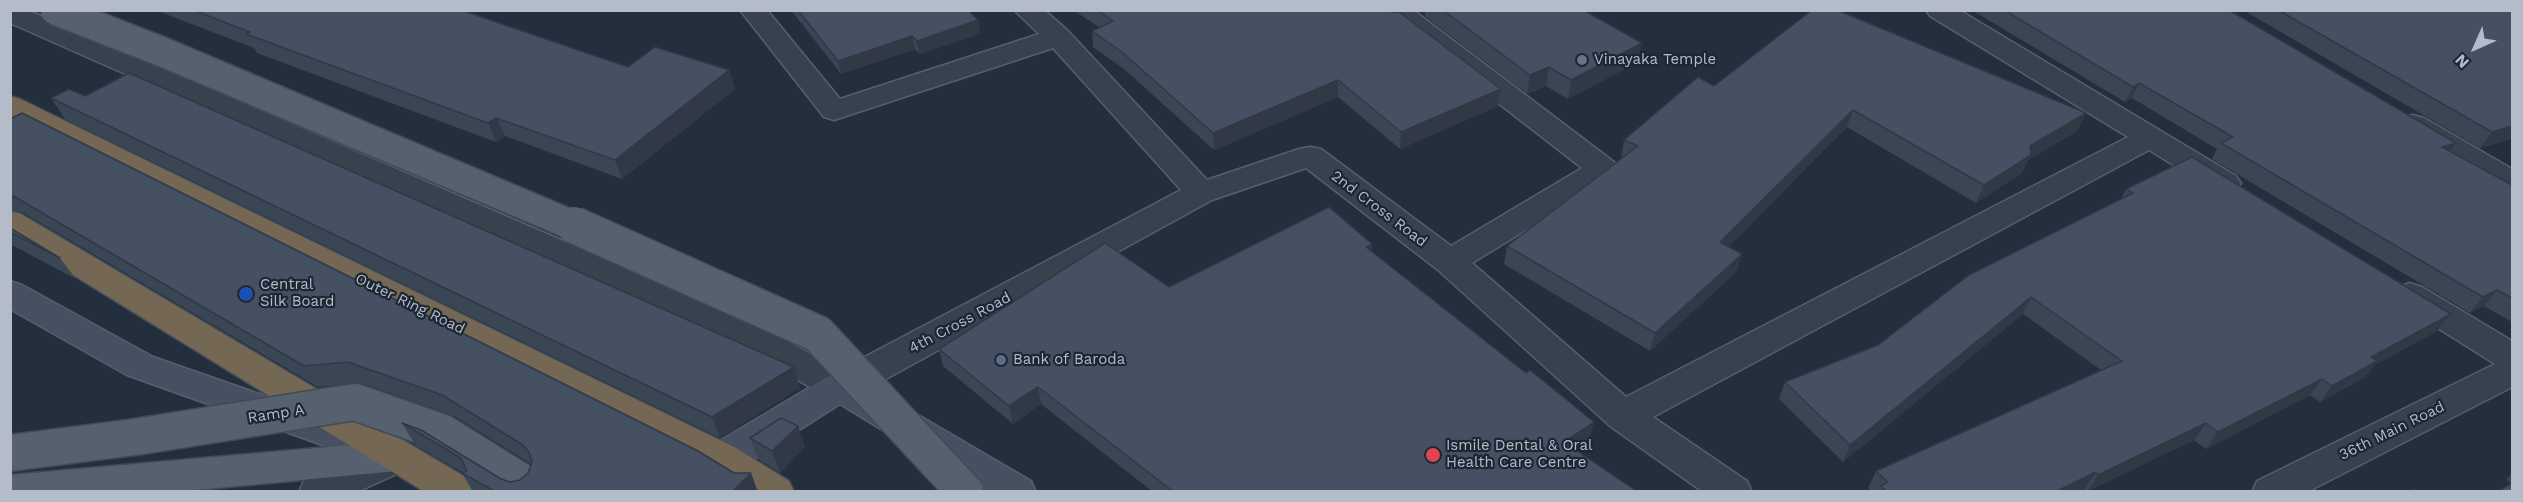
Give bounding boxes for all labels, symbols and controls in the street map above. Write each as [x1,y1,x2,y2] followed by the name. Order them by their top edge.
[2445,18,2505,78] north arrow
[2451,50,2473,72] text: N
[1594,51,1716,69] place label: Vinayaka Temple
[1575,53,1589,67] marker: Vinayaka Temple
[1328,167,1430,251] street label: 2nd Cross Road
[352,270,468,338] street label: Outer Ring Road
[260,276,334,311] place label: Central Silk Board
[237,285,255,303] marker: Central Silk Board
[906,289,1014,357] street label: 4th Cross Road
[1013,351,1125,369] place label: Bank of Baroda
[994,353,1008,367] marker: Bank of Baroda
[2336,398,2448,464] street label: 36th Main Road
[246,401,306,427] street label: Ramp A
[1446,437,1593,472] place label: Ismile Dental & Oral Health Care Centre
[1424,446,1442,464] marker: Ismile Dental & Oral Health Care Centre

